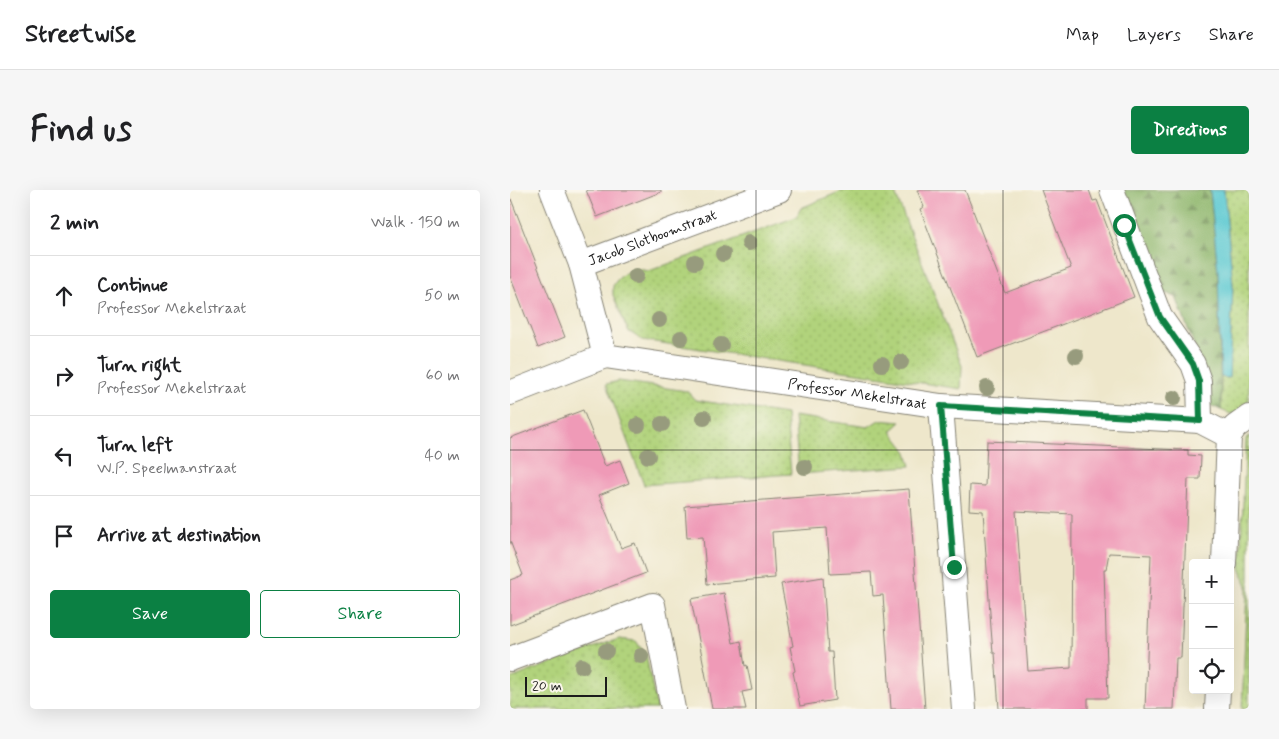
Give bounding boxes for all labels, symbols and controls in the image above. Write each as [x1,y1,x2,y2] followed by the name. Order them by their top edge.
[25,19,136,50] text: Streetwise
[1066,23,1099,47] text: Map
[1127,23,1181,47] text: Layers
[1209,23,1254,47] text: Share
[1131,106,1249,154] button: Directions
[30,107,132,153] text: Find us
[585,205,720,271] street label: Jacob Slotboomstraat
[50,209,99,237] text: 2 min
[371,212,460,233] text: Walk · 150 m
[1113,214,1136,237] route start
[97,273,168,298] text: Continue
[50,282,78,310] icon: ahead
[424,285,460,306] text: 50 m
[97,298,246,319] text: Professor Mekelstraat
[97,353,181,378] text: Turn right
[50,362,78,390] icon: right
[426,365,460,386] text: 60 m
[786,374,928,415] street label: Professor Mekelstraat
[97,378,246,399] text: Professor Mekelstraat
[97,433,173,458] text: Turn left
[50,442,78,470] icon: left
[424,445,460,466] text: 40 m
[97,458,237,479] text: W.P. Speelmanstraat
[50,522,78,550] icon: arrive
[97,523,261,548] text: Arrive at destination
[943,556,966,579] route end
[1189,559,1234,694] map controls
[1189,559,1234,604] button: +
[50,590,250,638] button: Save
[260,590,460,638] button: Share
[1189,604,1234,649] button: −
[1189,649,1234,694] button: locate
[525,674,608,697] scale bar
[532,677,562,695] text: 20 m

